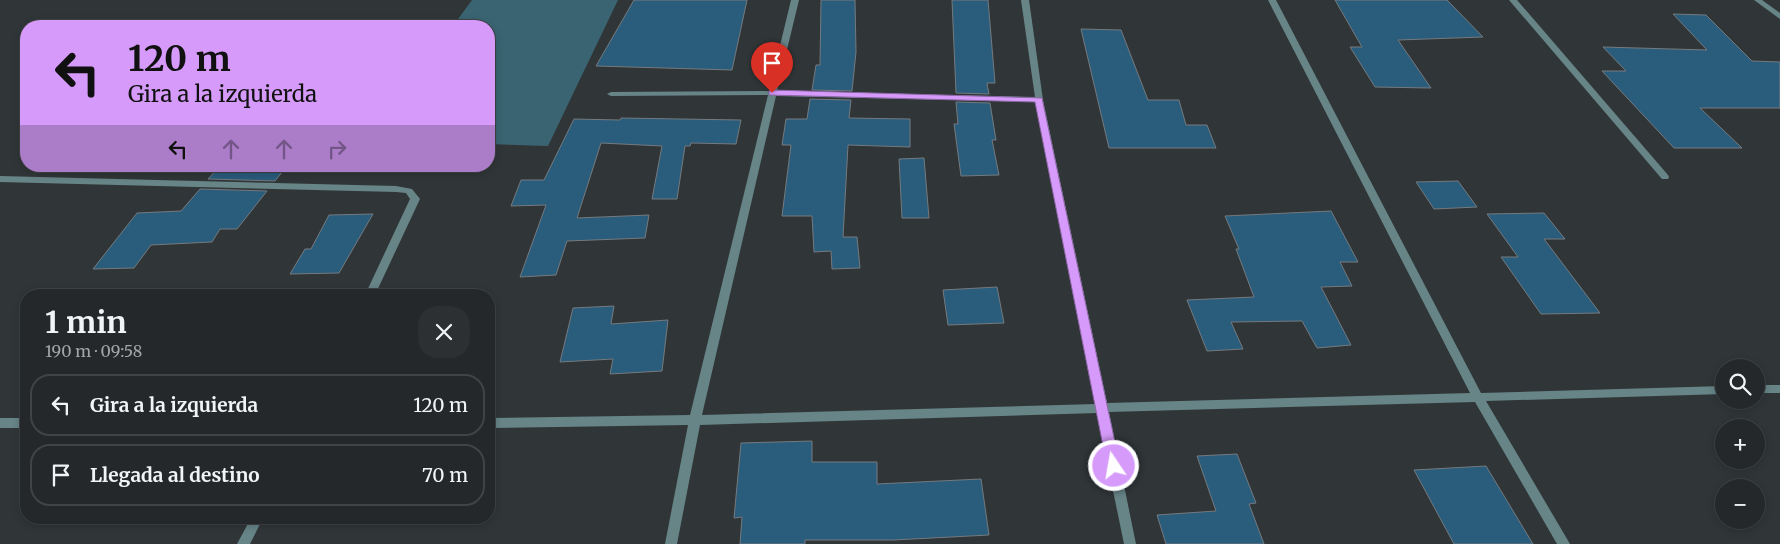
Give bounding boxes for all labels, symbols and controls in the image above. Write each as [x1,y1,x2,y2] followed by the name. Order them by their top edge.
[128,37,231,81] text: 120 m
[45,40,110,105] icon: left
[751,42,793,93] pin
[758,49,786,77] icon: arrive
[128,80,317,108] text: Gira a la izquierda
[164,135,192,163] icon: left
[217,135,245,163] icon: ahead
[270,135,298,163] icon: ahead
[323,135,351,163] icon: right
[45,303,127,341] text: 1 min
[418,306,470,358] button: close
[45,341,142,361] text: 190 m · 09:58
[1715,359,1765,529] map controls
[1715,359,1765,409] button: search
[47,391,75,419] icon: left
[90,393,258,417] text: Gira a la izquierda
[413,393,468,417] text: 120 m
[1715,419,1765,469] button: +
[1087,439,1139,491] position arrow
[47,461,75,489] icon: arrive
[90,463,260,487] text: Llegada al destino
[422,463,468,487] text: 70 m
[1715,479,1765,529] button: −

